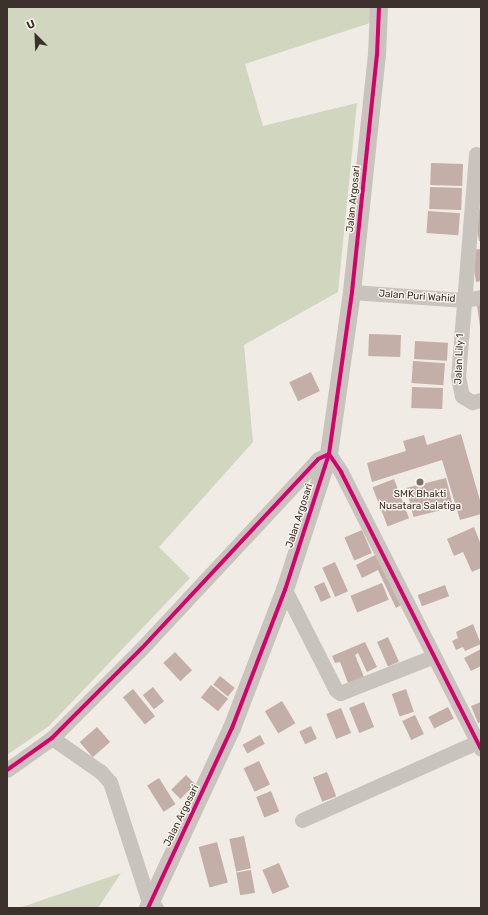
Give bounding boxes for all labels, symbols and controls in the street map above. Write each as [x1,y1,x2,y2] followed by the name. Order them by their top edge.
[16,16,56,56] north arrow
[25,17,37,32] text: U
[345,165,363,233] street label: Jalan Argosari
[378,288,456,306] street label: Jalan Puri Wahid
[453,333,467,385] street label: Jalan Lily 1
[415,477,425,487] marker: SMK Bhakti Nusatara Salatiga
[284,482,316,550] street label: Jalan Argosari
[379,488,461,512] place label: SMK Bhakti Nusatara Salatiga
[162,783,202,849] street label: Jalan Argosari

